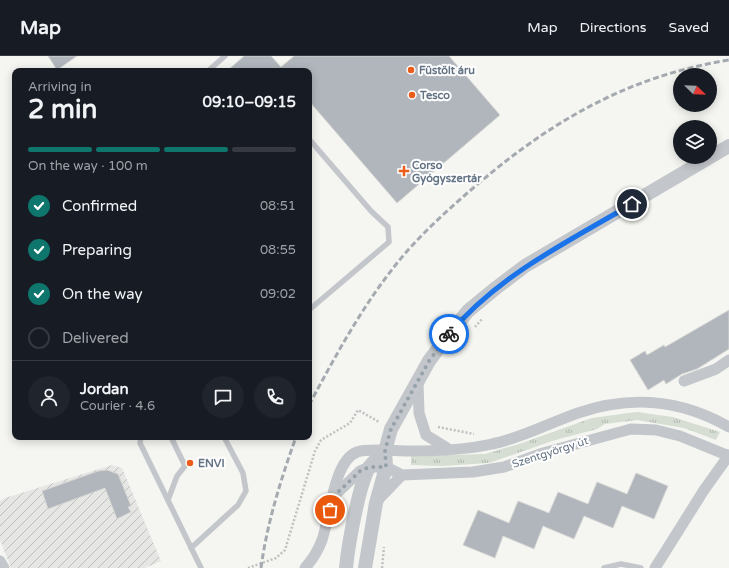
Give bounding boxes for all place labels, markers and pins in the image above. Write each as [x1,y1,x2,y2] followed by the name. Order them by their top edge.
[419,64,475,77] place label: Füstölt áru
[406,65,416,75] marker: Füstölt áru
[419,89,450,102] place label: Tesco
[407,90,417,100] marker: Tesco
[412,159,482,186] place label: Corso Gyógyszertár
[399,166,409,176] marker: Corso Gyógyszertár
[615,187,649,221] pin
[198,457,225,470] place label: ENVI
[185,458,195,468] marker: ENVI
[313,493,347,527] pin

